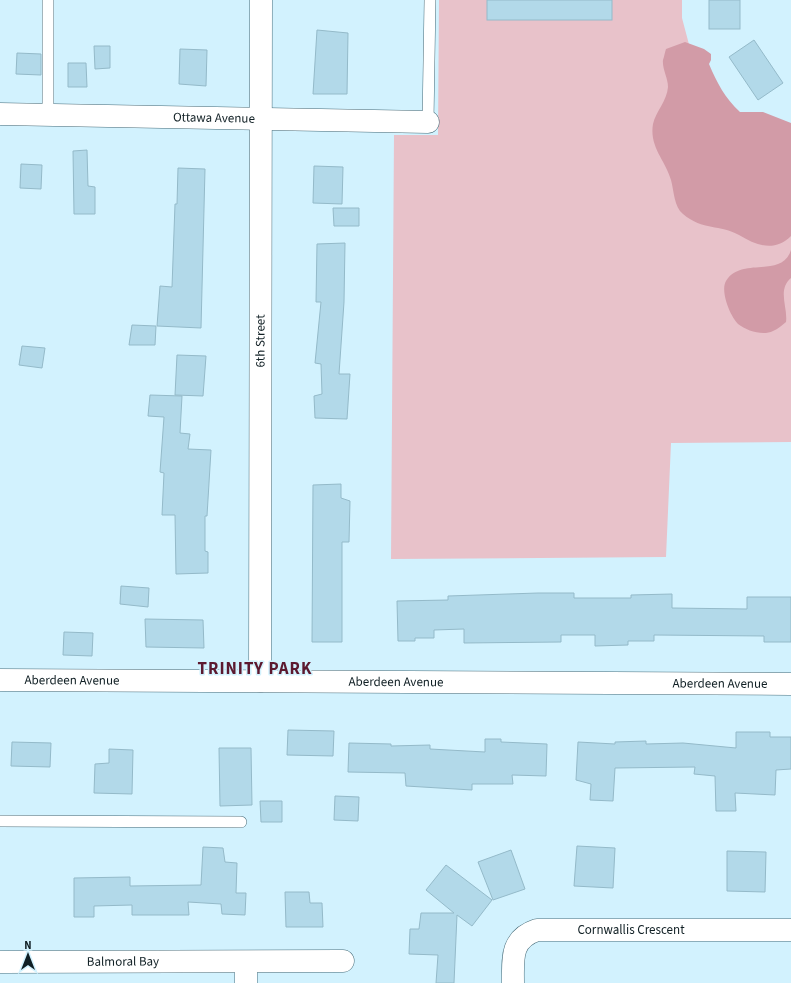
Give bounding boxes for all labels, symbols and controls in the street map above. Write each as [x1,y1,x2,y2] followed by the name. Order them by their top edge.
[173,108,255,128] street label: Ottawa Avenue
[251,314,270,368] street label: 6th Street
[198,657,312,681] district label: TRINITY PARK
[24,671,120,690] street label: Aberdeen Avenue
[348,673,444,691] street label: Aberdeen Avenue
[672,674,768,693] street label: Aberdeen Avenue
[577,921,685,939] street label: Cornwallis Crescent
[8,935,48,975] north arrow
[24,938,32,953] text: N
[87,953,159,971] street label: Balmoral Bay

